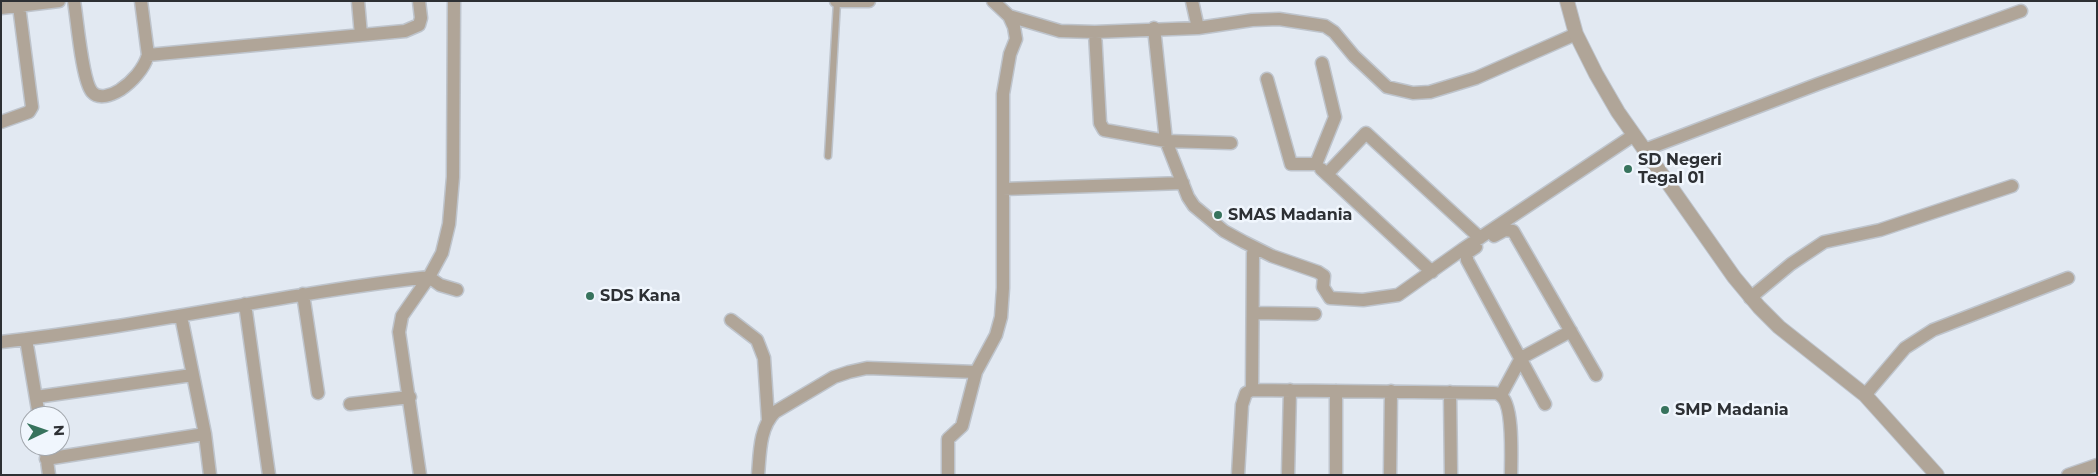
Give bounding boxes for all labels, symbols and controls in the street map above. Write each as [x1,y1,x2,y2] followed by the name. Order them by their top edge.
[1638,150,1722,188] place label: SD Negeri Tegal 01
[1622,163,1634,175] marker: SD Negeri Tegal 01
[1228,205,1352,225] place label: SMAS Madania
[1212,209,1224,221] marker: SMAS Madania
[600,286,681,306] place label: SDS Kana
[584,290,596,302] marker: SDS Kana
[1675,400,1789,420] place label: SMP Madania
[1659,404,1671,416] marker: SMP Madania
[20,406,70,456] north arrow
[50,424,68,436] text: N

